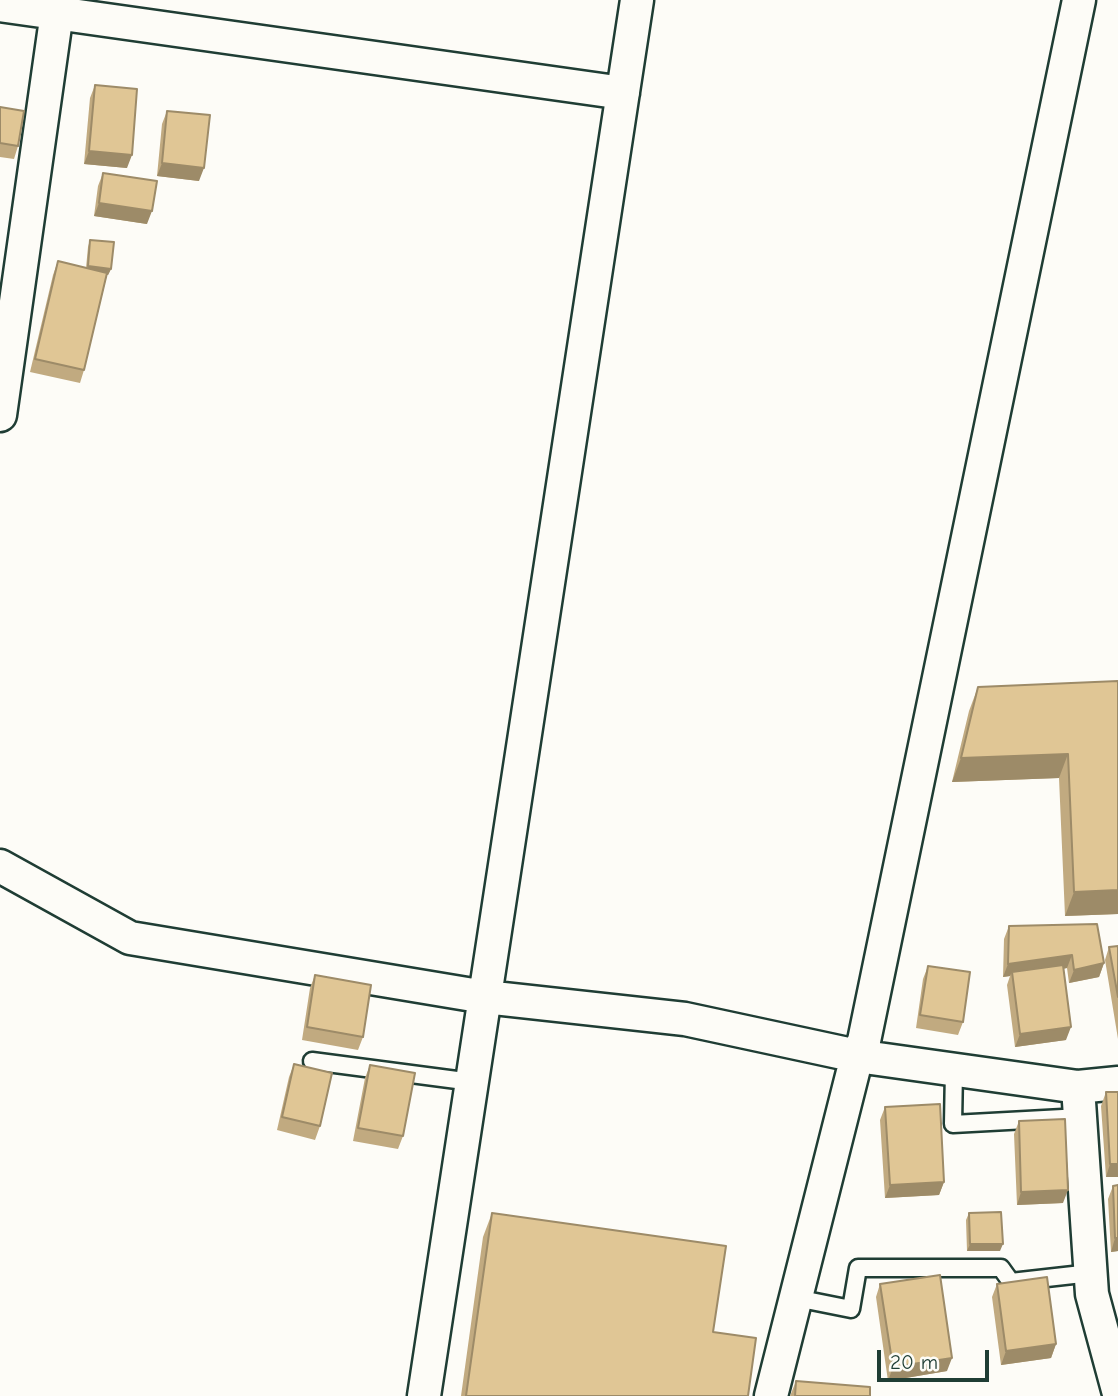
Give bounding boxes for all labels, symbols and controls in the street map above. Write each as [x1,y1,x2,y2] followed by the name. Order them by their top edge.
[880,1336,992,1380] scale bar
[890,1350,938,1374] text: 20 m

